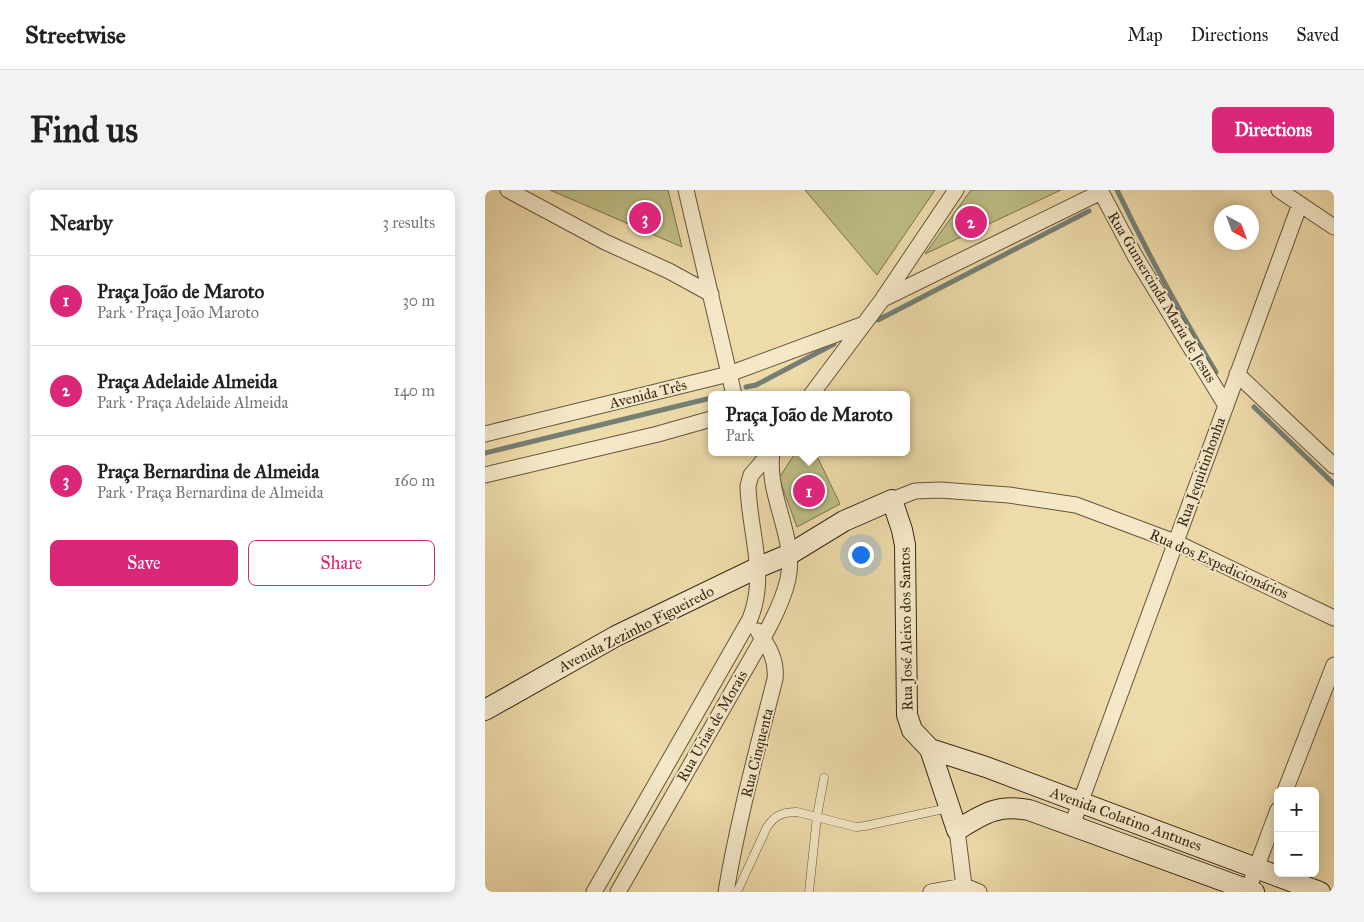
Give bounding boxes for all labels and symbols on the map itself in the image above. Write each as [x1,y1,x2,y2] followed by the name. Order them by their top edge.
[629,199,661,237] pin: 3
[955,203,987,241] pin: 2
[1214,205,1259,250] north arrow
[1103,208,1220,386] street label: Rua Gumercinda Maria de Jesus
[606,376,689,413] street label: Avenida Três
[1173,414,1230,530] street label: Rua Jequitinhonha
[793,472,825,510] pin: 1
[1147,525,1291,603] street label: Rua dos Expedicionários
[848,542,874,568] your location
[896,547,917,711] street label: Rua José Aleixo dos Santos
[554,582,717,677] street label: Avenida Zezinho Figueiredo
[673,667,751,785] street label: Rua Urias de Morais
[737,706,778,800] street label: Rua Cinquenta
[1047,783,1204,855] street label: Avenida Colatino Antunes

